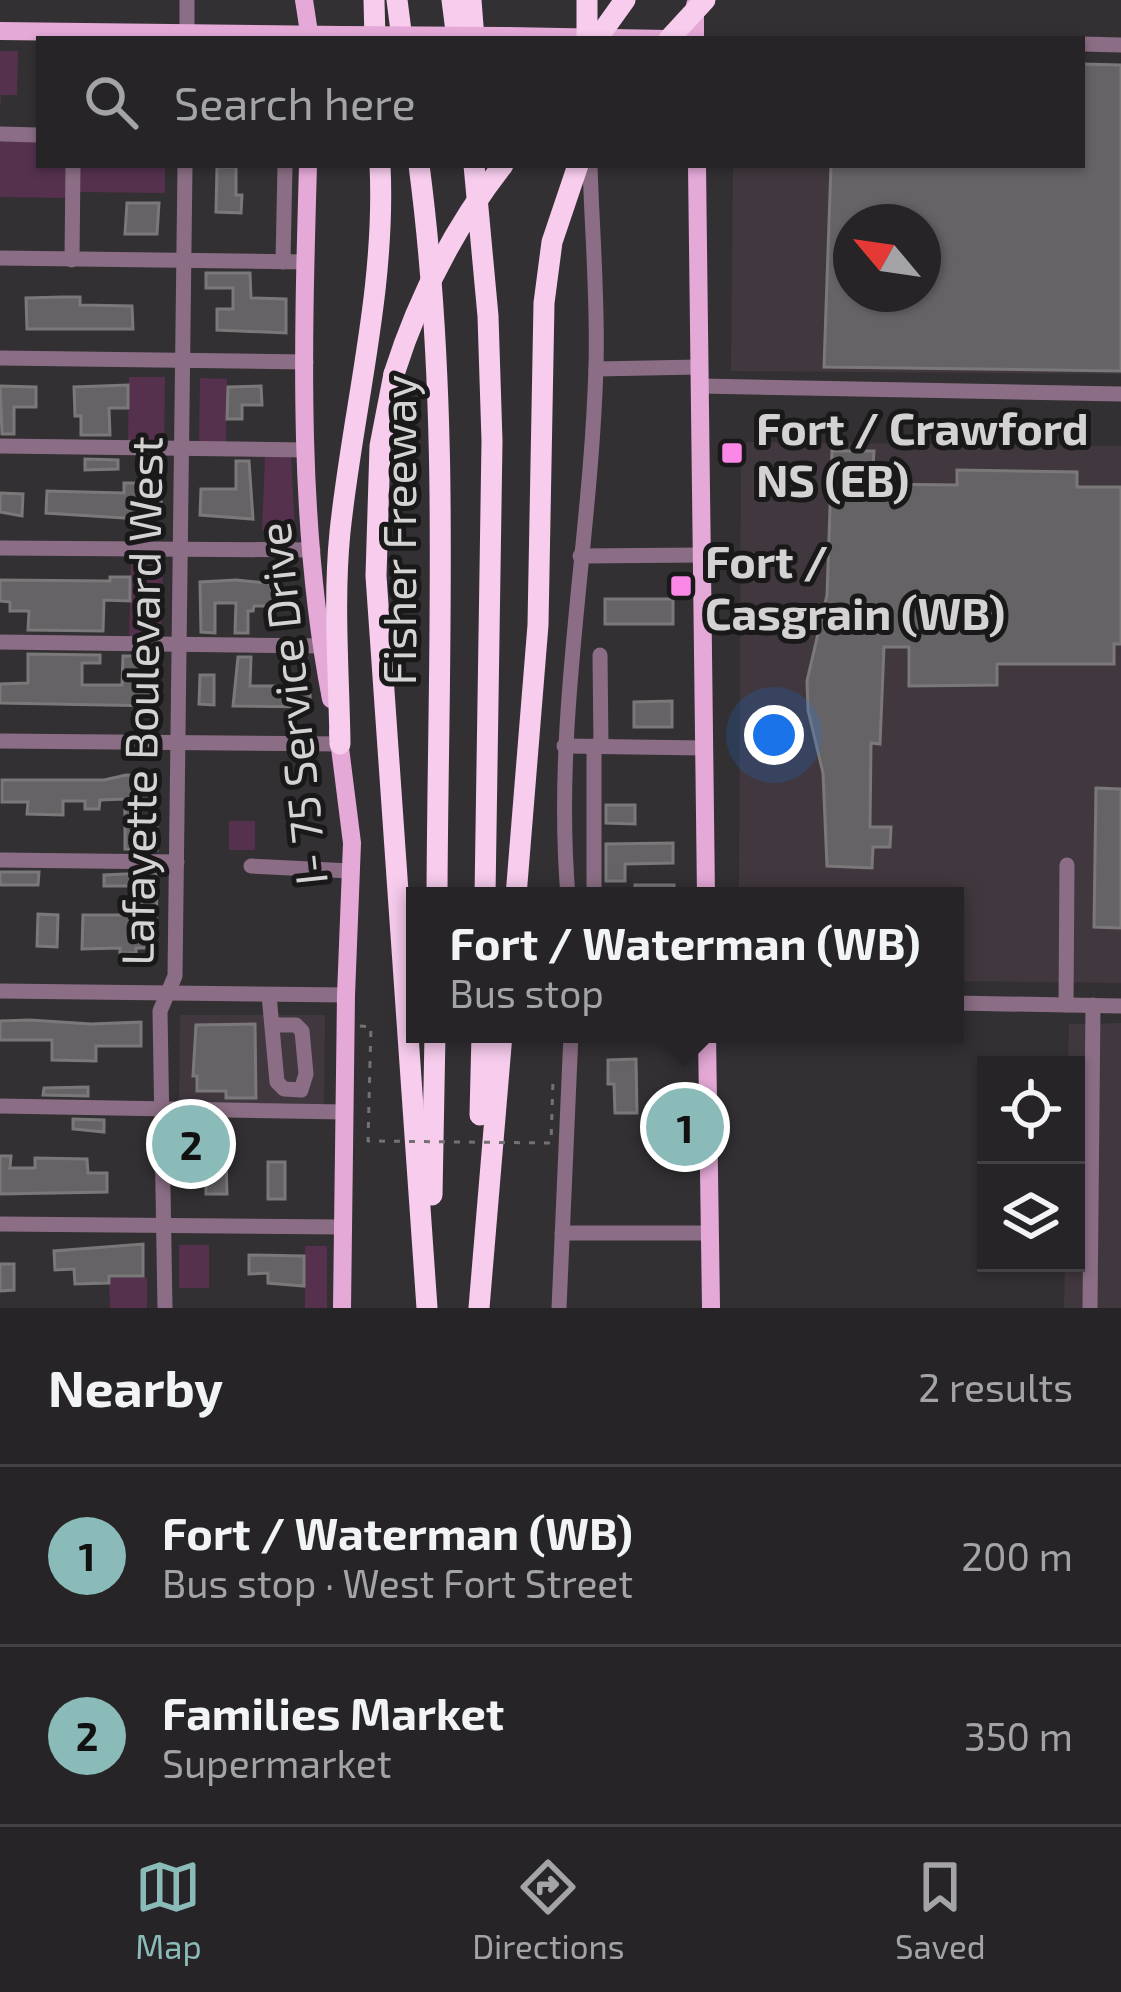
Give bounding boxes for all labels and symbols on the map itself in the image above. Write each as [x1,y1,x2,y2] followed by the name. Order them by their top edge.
[833,204,941,312] north arrow
[371,375,425,685] street label: Fisher Freeway
[756,400,1089,506] place label: Fort / Crawford NS (EB)
[108,436,172,966] street label: Lafayette Boulevard West
[719,440,745,466] marker: Fort / Crawford NS (EB)
[245,520,337,888] street label: I- 75 Service Drive
[705,533,1005,639] place label: Fort / Casgrain (WB)
[668,573,694,599] marker: Fort / Casgrain (WB)
[744,705,804,765] your location
[646,1082,724,1172] pin: 1
[152,1099,230,1189] pin: 2

